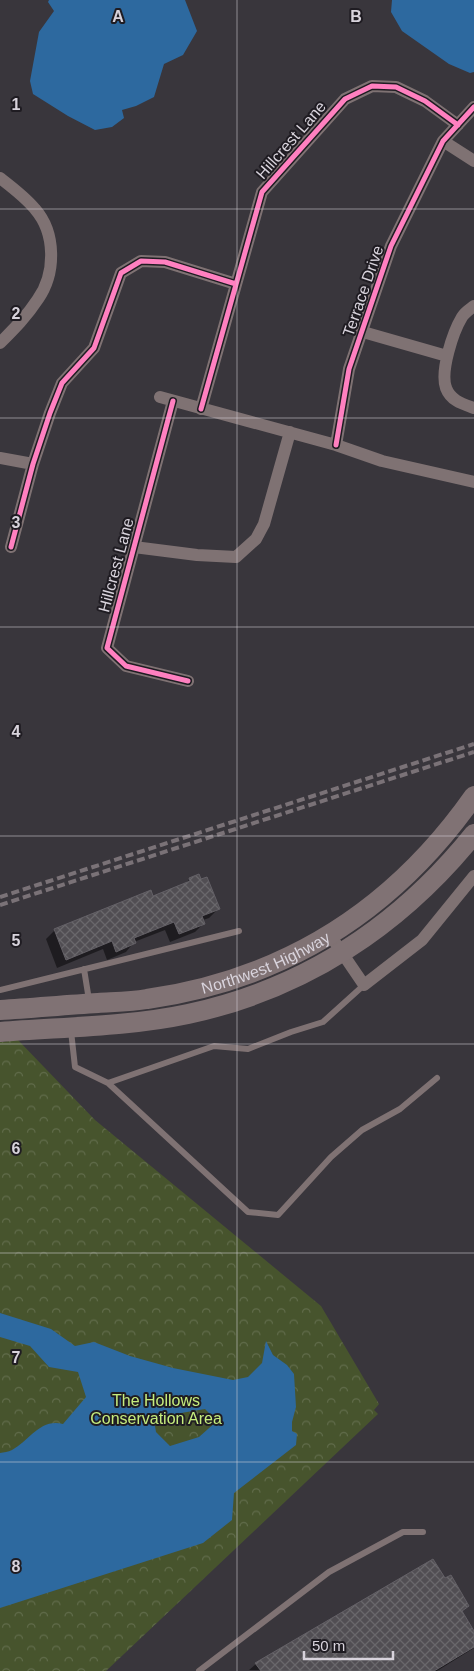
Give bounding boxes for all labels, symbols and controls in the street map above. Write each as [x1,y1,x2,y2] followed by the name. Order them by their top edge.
[112,8,124,25] text: A
[350,8,362,25] text: B
[12,96,21,113] text: 1
[253,98,329,182] street label: Hillcrest Lane
[339,243,387,339] street label: Terrace Drive
[12,305,21,322] text: 2
[12,514,21,531] text: 3
[95,516,137,614] street label: Hillcrest Lane
[12,723,21,740] text: 4
[199,928,333,996] street label: Northwest Highway
[12,932,21,949] text: 5
[12,1140,21,1157] text: 6
[12,1349,21,1366] text: 7
[90,1392,222,1427] park label: The Hollows Conservation Area
[12,1558,21,1575] text: 8
[304,1628,393,1660] scale bar
[312,1637,345,1654] text: 50 m

